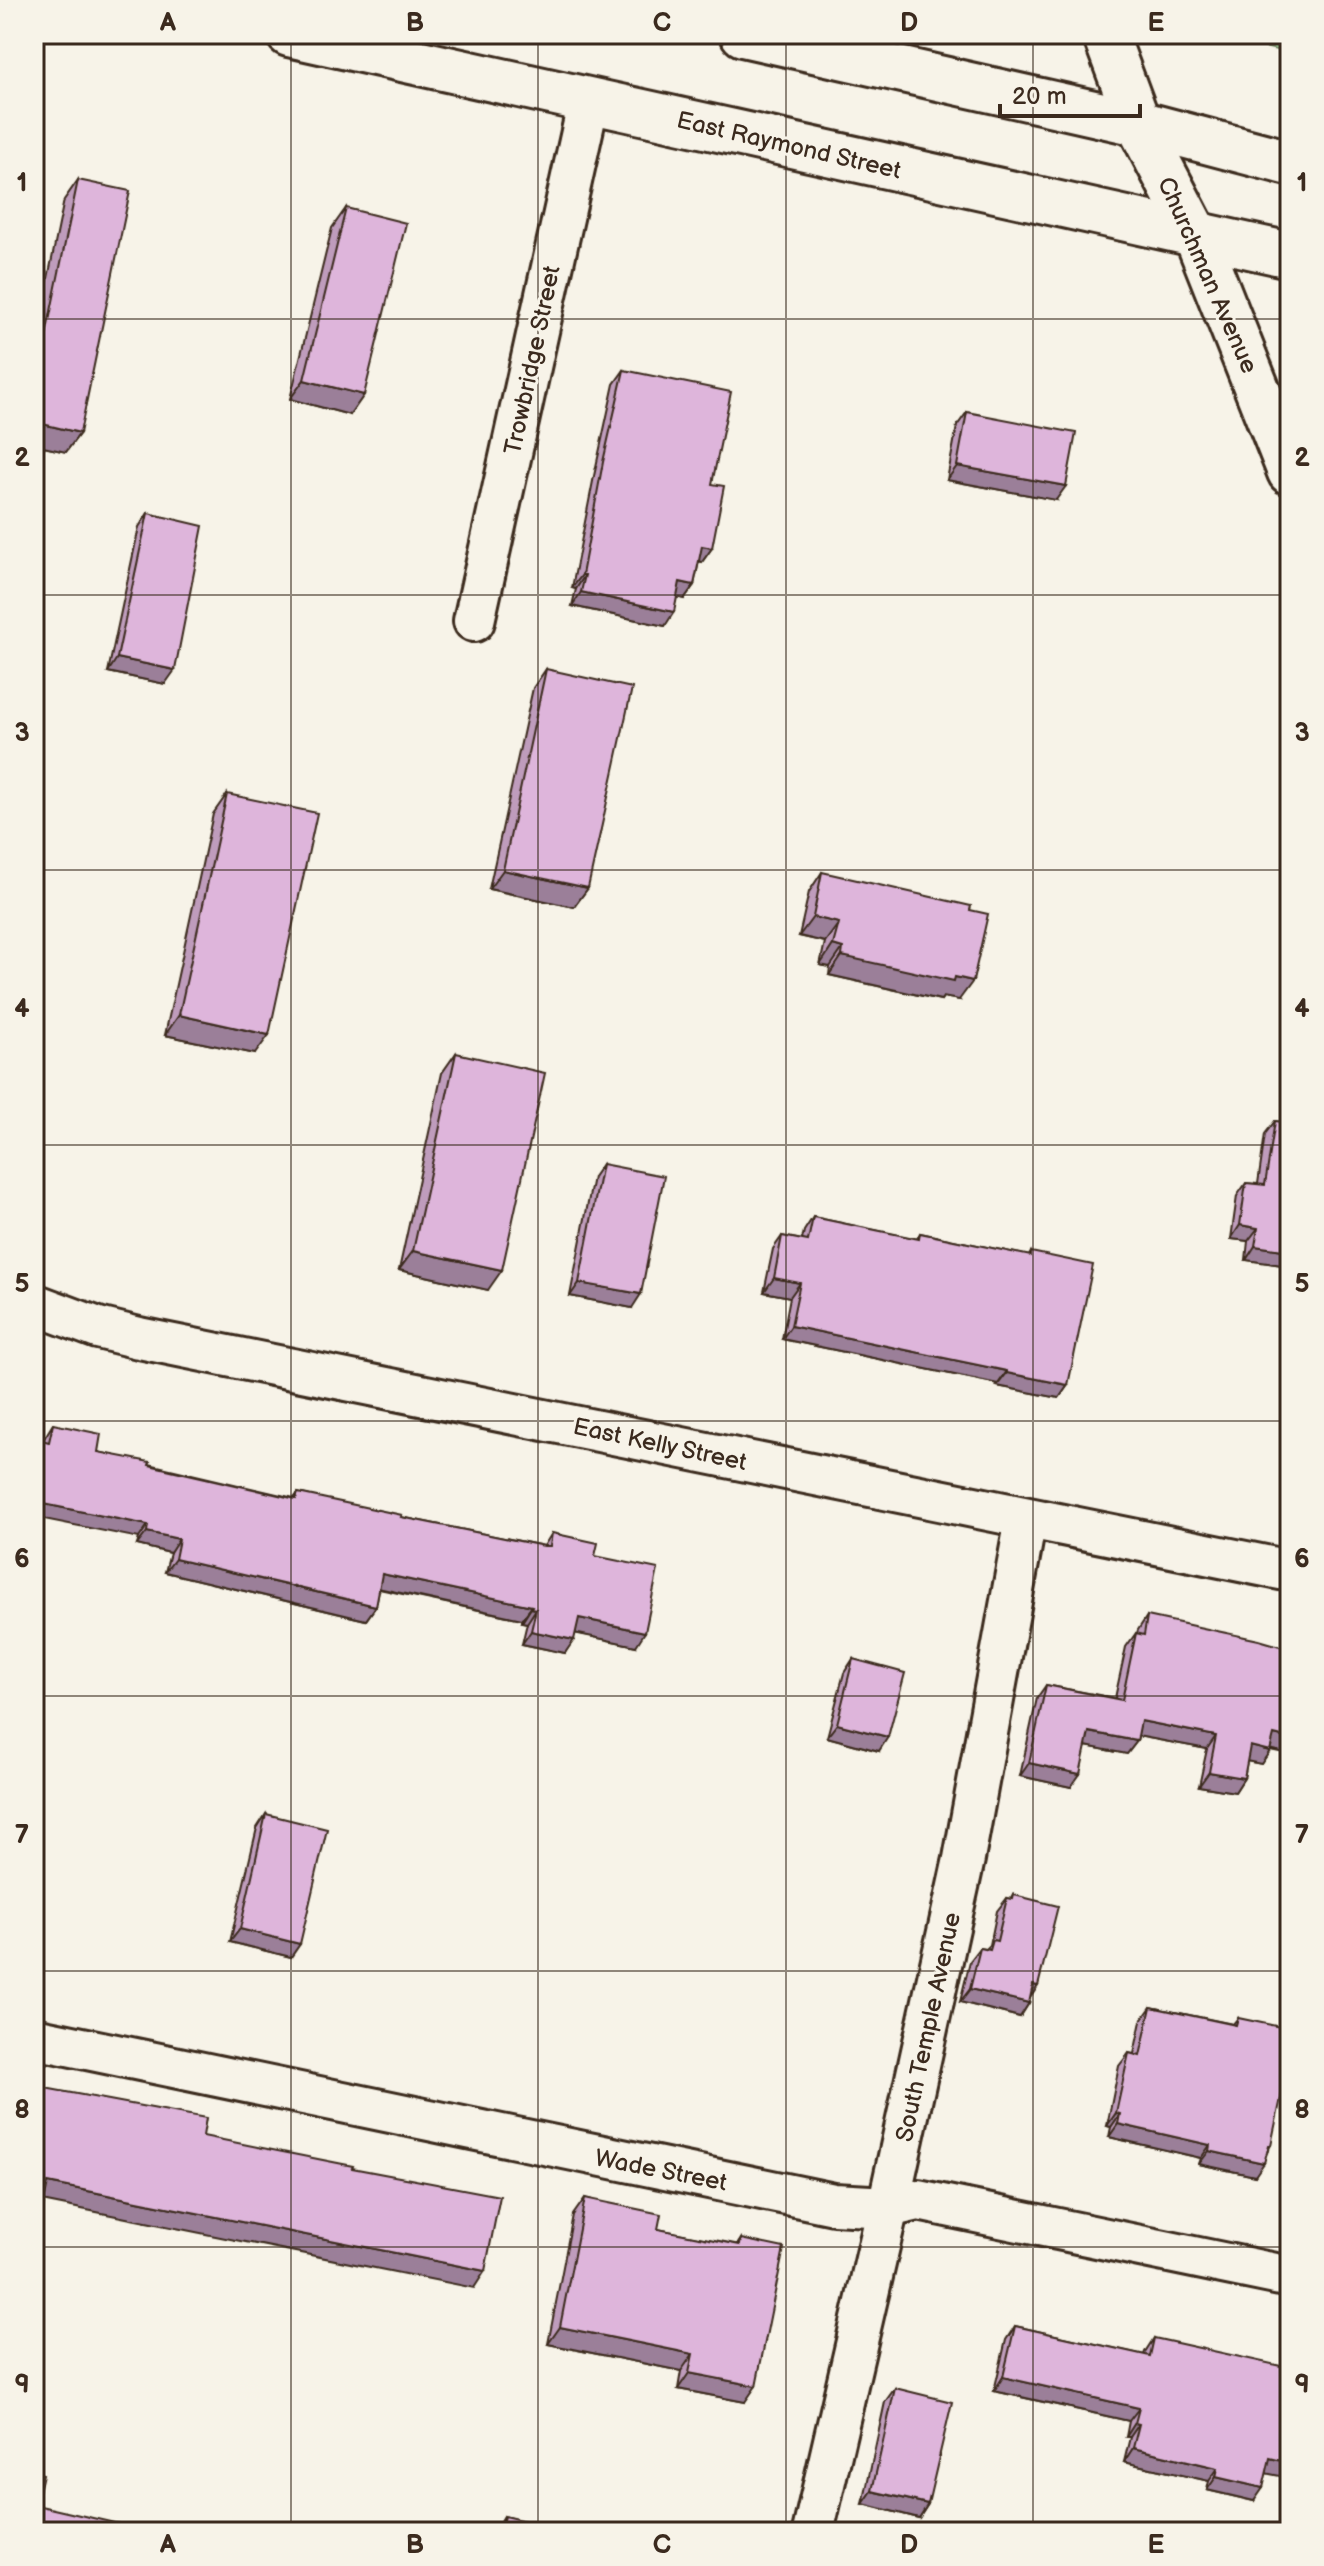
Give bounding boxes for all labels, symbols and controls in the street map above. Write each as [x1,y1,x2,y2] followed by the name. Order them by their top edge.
[159,8,176,39] text: A
[406,8,424,39] text: B
[653,8,671,39] text: C
[900,8,918,39] text: D
[1148,8,1165,39] text: E
[1000,68,1140,118] scale bar
[1012,82,1067,111] text: 20 m
[674,106,904,186] street label: East Raymond Street
[17,168,27,199] text: 1
[1297,168,1307,199] text: 1
[1151,173,1264,378] street label: Churchman Avenue
[498,262,567,457] street label: Trowbridge Street
[14,443,30,474] text: 2
[1294,443,1310,474] text: 2
[14,718,30,749] text: 3
[1294,718,1310,749] text: 3
[14,994,30,1025] text: 4
[1294,994,1310,1025] text: 4
[14,1269,30,1300] text: 5
[1294,1269,1310,1300] text: 5
[571,1412,750,1477] street label: East Kelly Street
[14,1544,30,1575] text: 6
[1294,1544,1310,1575] text: 6
[15,1820,29,1851] text: 7
[1295,1820,1309,1851] text: 7
[890,1910,967,2145] street label: South Temple Avenue
[14,2095,30,2126] text: 8
[1294,2095,1310,2126] text: 8
[592,2143,730,2198] street label: Wade Street
[14,2370,30,2401] text: 9
[1294,2370,1310,2401] text: 9
[159,2530,176,2561] text: A
[406,2530,424,2561] text: B
[653,2530,671,2561] text: C
[900,2530,918,2561] text: D
[1148,2530,1165,2561] text: E

